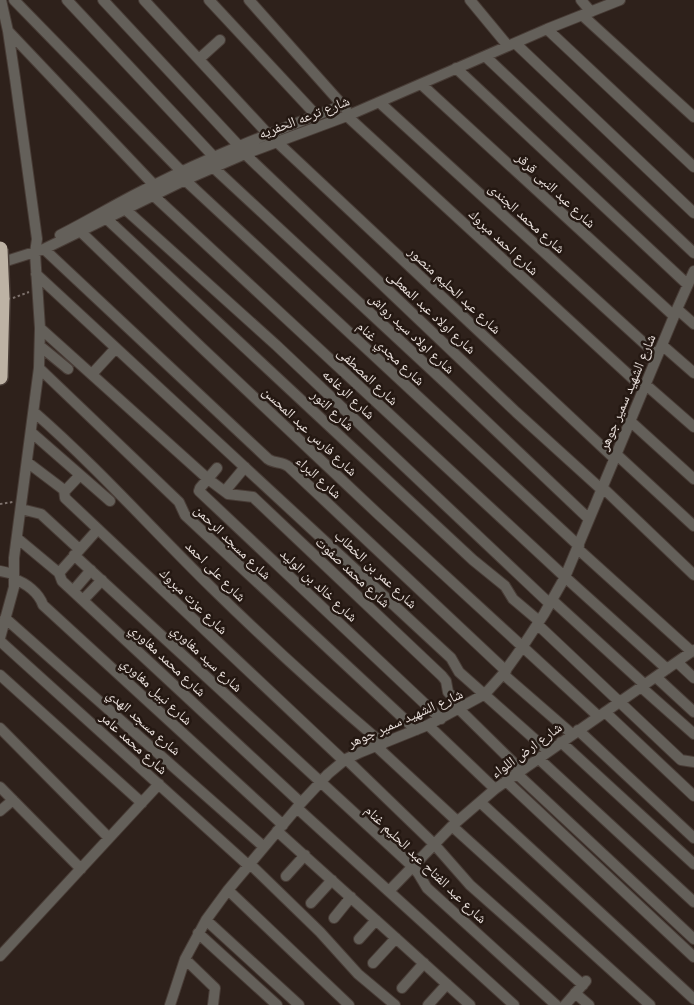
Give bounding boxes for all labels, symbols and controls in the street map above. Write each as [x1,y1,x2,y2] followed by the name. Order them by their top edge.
[256,91,352,143] street label: شارع ترعه الحفريه
[511,148,600,232] street label: شارع عبد النبى قرقر
[484,179,569,258] street label: شارع محمد الجندى
[465,205,543,280] street label: شارع احمد مبروك
[403,242,505,338] street label: شارع عبد الحليم منصور
[383,266,480,358] street label: شارع اولاد عبد المعطى
[365,289,459,378] street label: شارع اولاد سيد رواش
[351,317,429,391] street label: شارع مجدي غنام
[594,331,660,454] street label: شارع الشهيد سمير جوهر
[333,343,402,410] street label: شارع المصطفى
[318,365,379,424] street label: شارع الرغامه
[258,382,361,480] street label: شارع فارس عبد المحسن
[306,385,358,435] street label: شارع النور
[292,452,346,503] street label: شارع البراء
[190,501,275,584] street label: شارع مسجد الرحمن
[330,526,421,613] street label: شارع عمر بن الخطاب
[311,533,394,612] street label: شارع محمد صفوت
[181,537,250,606] street label: شارع على احمد
[276,545,361,626] street label: شارع خالد بن الوليد
[155,564,232,639] street label: شارع عزت مبروك
[124,620,210,702] street label: شارع محمد مغاوري
[166,620,247,698] street label: شارع سيد مغاوري
[116,653,197,731] street label: شارع نبيل مغاوري
[101,685,185,761] street label: شارع مسجد الهدي
[344,685,466,753] street label: شارع الشهيد سمير جوهر
[95,707,172,779] street label: شارع محمد عامر
[487,718,566,783] street label: شارع ارض اللواء
[360,801,491,928] street label: شارع عبد الفتاح عبد الحليم غنام

